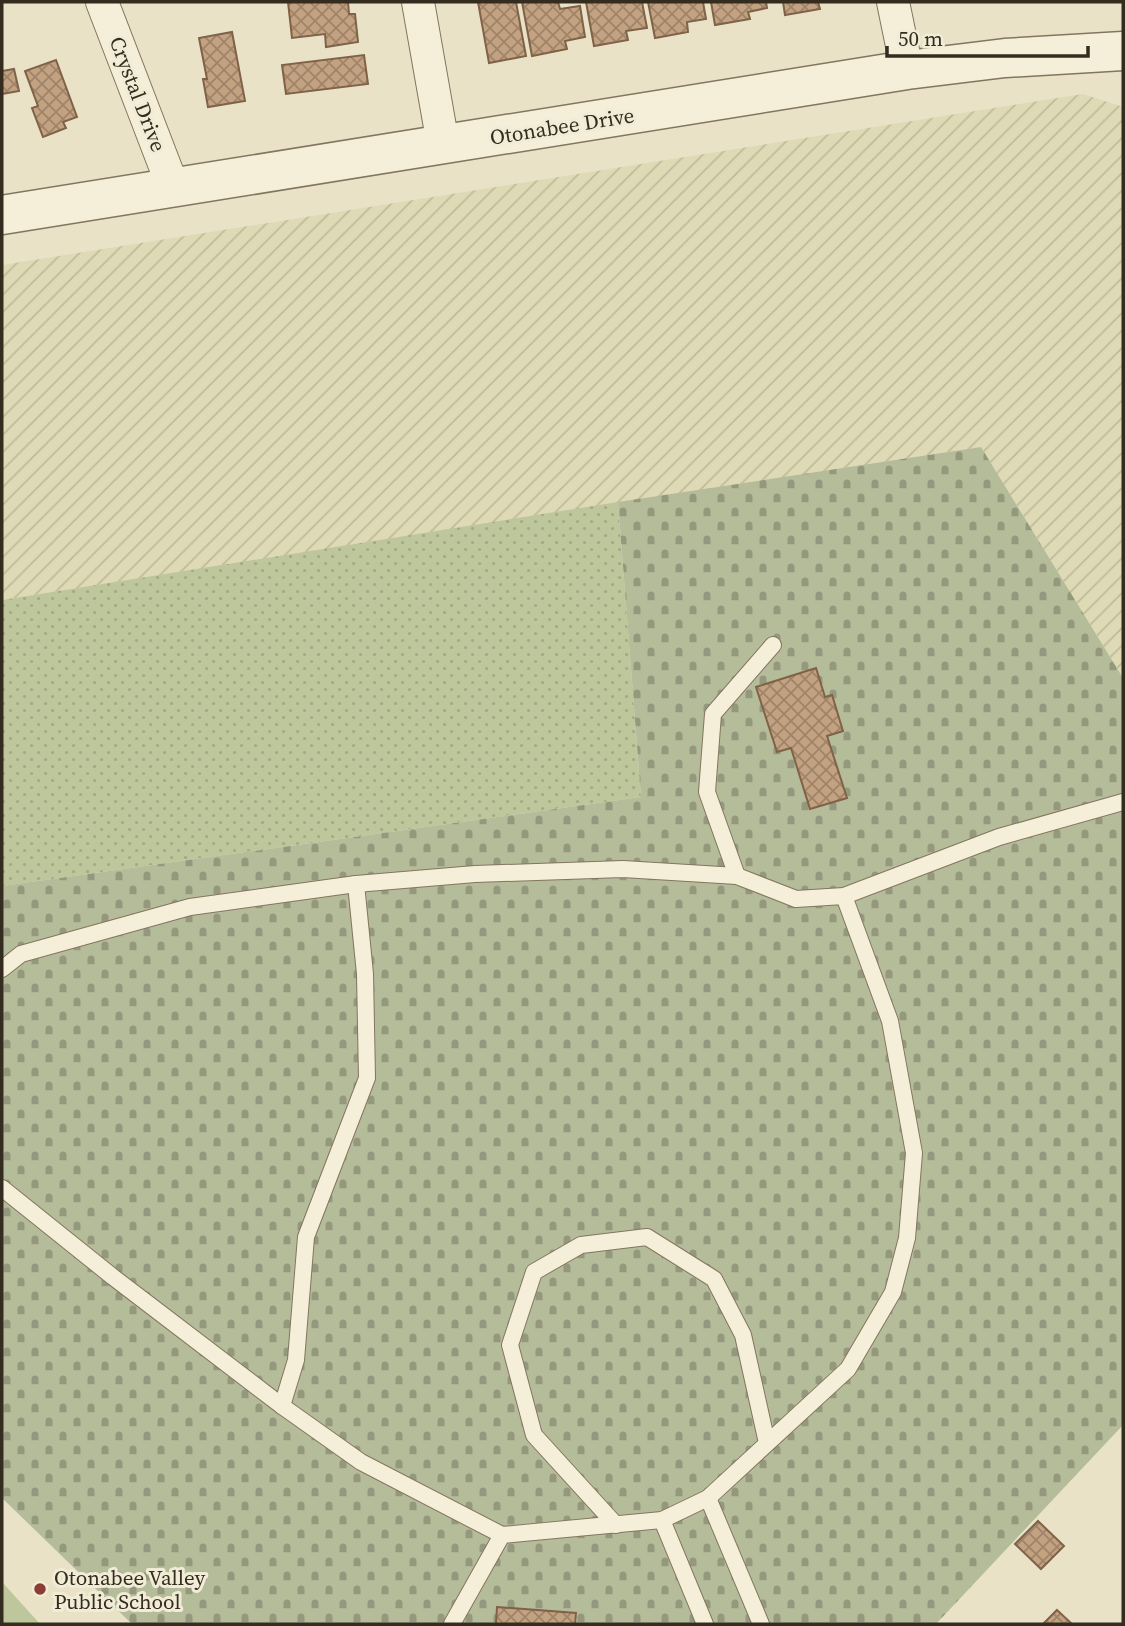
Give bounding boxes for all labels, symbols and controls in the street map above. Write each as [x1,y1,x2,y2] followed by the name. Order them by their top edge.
[887,14,1088,58] scale bar
[898,24,943,53] text: 50 m
[103,32,173,156] street label: Crystal Drive
[488,100,636,152] street label: Otonabee Drive
[54,1563,206,1616] place label: Otonabee Valley Public School
[32,1581,48,1597] marker: Otonabee Valley Public School

